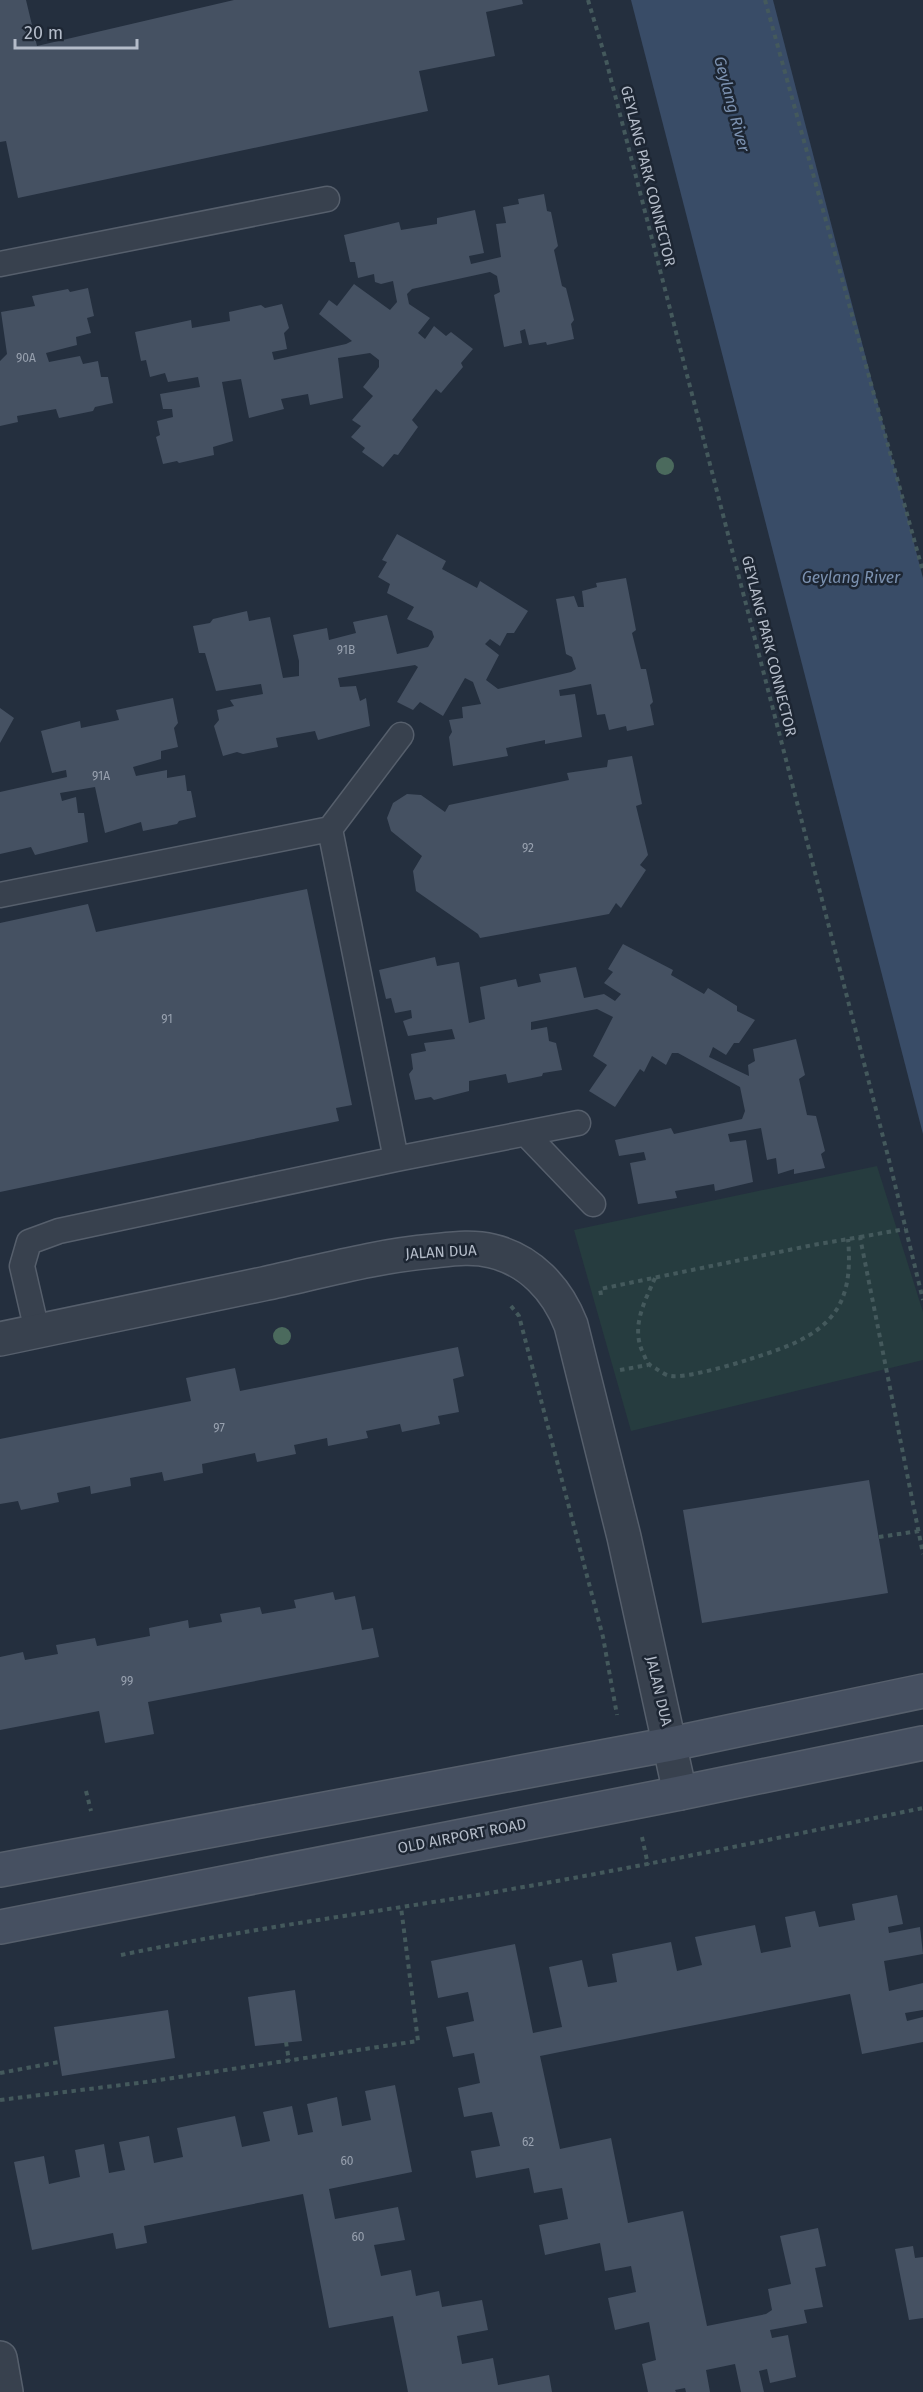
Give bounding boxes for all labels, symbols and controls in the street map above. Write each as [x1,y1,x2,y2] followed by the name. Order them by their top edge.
[15,12,136,50] scale bar
[24,22,63,44] text: 20 m
[710,54,754,155] water label: Geylang River
[617,84,679,268] street label: GEYLANG PARK CONNECTOR
[16,351,36,365] house number: 90A
[738,554,800,738] street label: GEYLANG PARK CONNECTOR
[802,568,901,587] water label: Geylang River
[337,643,355,657] house number: 91B
[92,769,110,783] house number: 91A
[522,841,534,855] house number: 92
[161,1012,173,1026] house number: 91
[405,1241,478,1263] street label: JALAN DUA
[213,1421,225,1435] house number: 97
[642,1654,676,1728] street label: JALAN DUA
[121,1674,133,1688] house number: 99
[396,1815,528,1857] street label: OLD AIRPORT ROAD
[522,2135,534,2149] house number: 62
[340,2154,354,2168] house number: 60
[351,2230,365,2244] house number: 60

